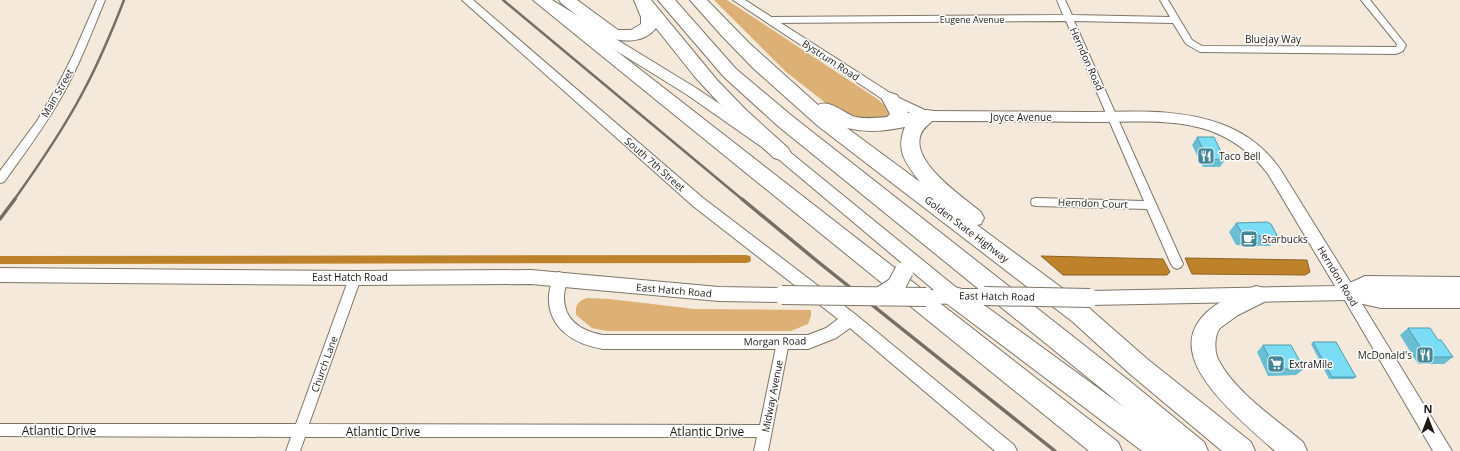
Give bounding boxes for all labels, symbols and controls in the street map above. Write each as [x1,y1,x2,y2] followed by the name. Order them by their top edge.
[940,13,1004,26] street label: Eugene Avenue
[1067,25,1107,93] street label: Herndon Road
[1245,32,1302,46] street label: Bluejay Way
[800,36,862,84] street label: Bystrum Road
[38,66,77,120] street label: Main Street
[989,110,1052,124] street label: Joyce Avenue
[622,134,689,194] street label: South 7th Street
[1196,146,1216,166] restaurant icon: Taco Bell
[1219,149,1261,163] place label: Taco Bell
[922,193,1013,266] street label: Golden State Highway
[1058,195,1129,211] street label: Herndon Court
[1239,229,1259,249] cafe icon: Starbucks
[1262,232,1308,246] place label: Starbucks
[1315,243,1361,309] street label: Herndon Road
[312,270,388,284] street label: East Hatch Road
[636,280,712,300] street label: East Hatch Road
[959,288,1035,304] street label: East Hatch Road
[744,333,806,349] street label: Morgan Road
[307,334,341,394] street label: Church Lane
[1415,345,1435,365] restaurant icon: McDonald's
[1358,348,1412,362] place label: McDonald's
[1266,354,1286,374] supermarket icon: ExtraMile
[1289,357,1333,371] place label: ExtraMile
[758,358,786,433] street label: Midway Avenue
[1408,399,1448,439] north arrow
[1424,401,1432,416] text: N
[22,422,96,439] street label: Atlantic Drive
[346,423,420,440] street label: Atlantic Drive
[670,423,744,440] street label: Atlantic Drive

